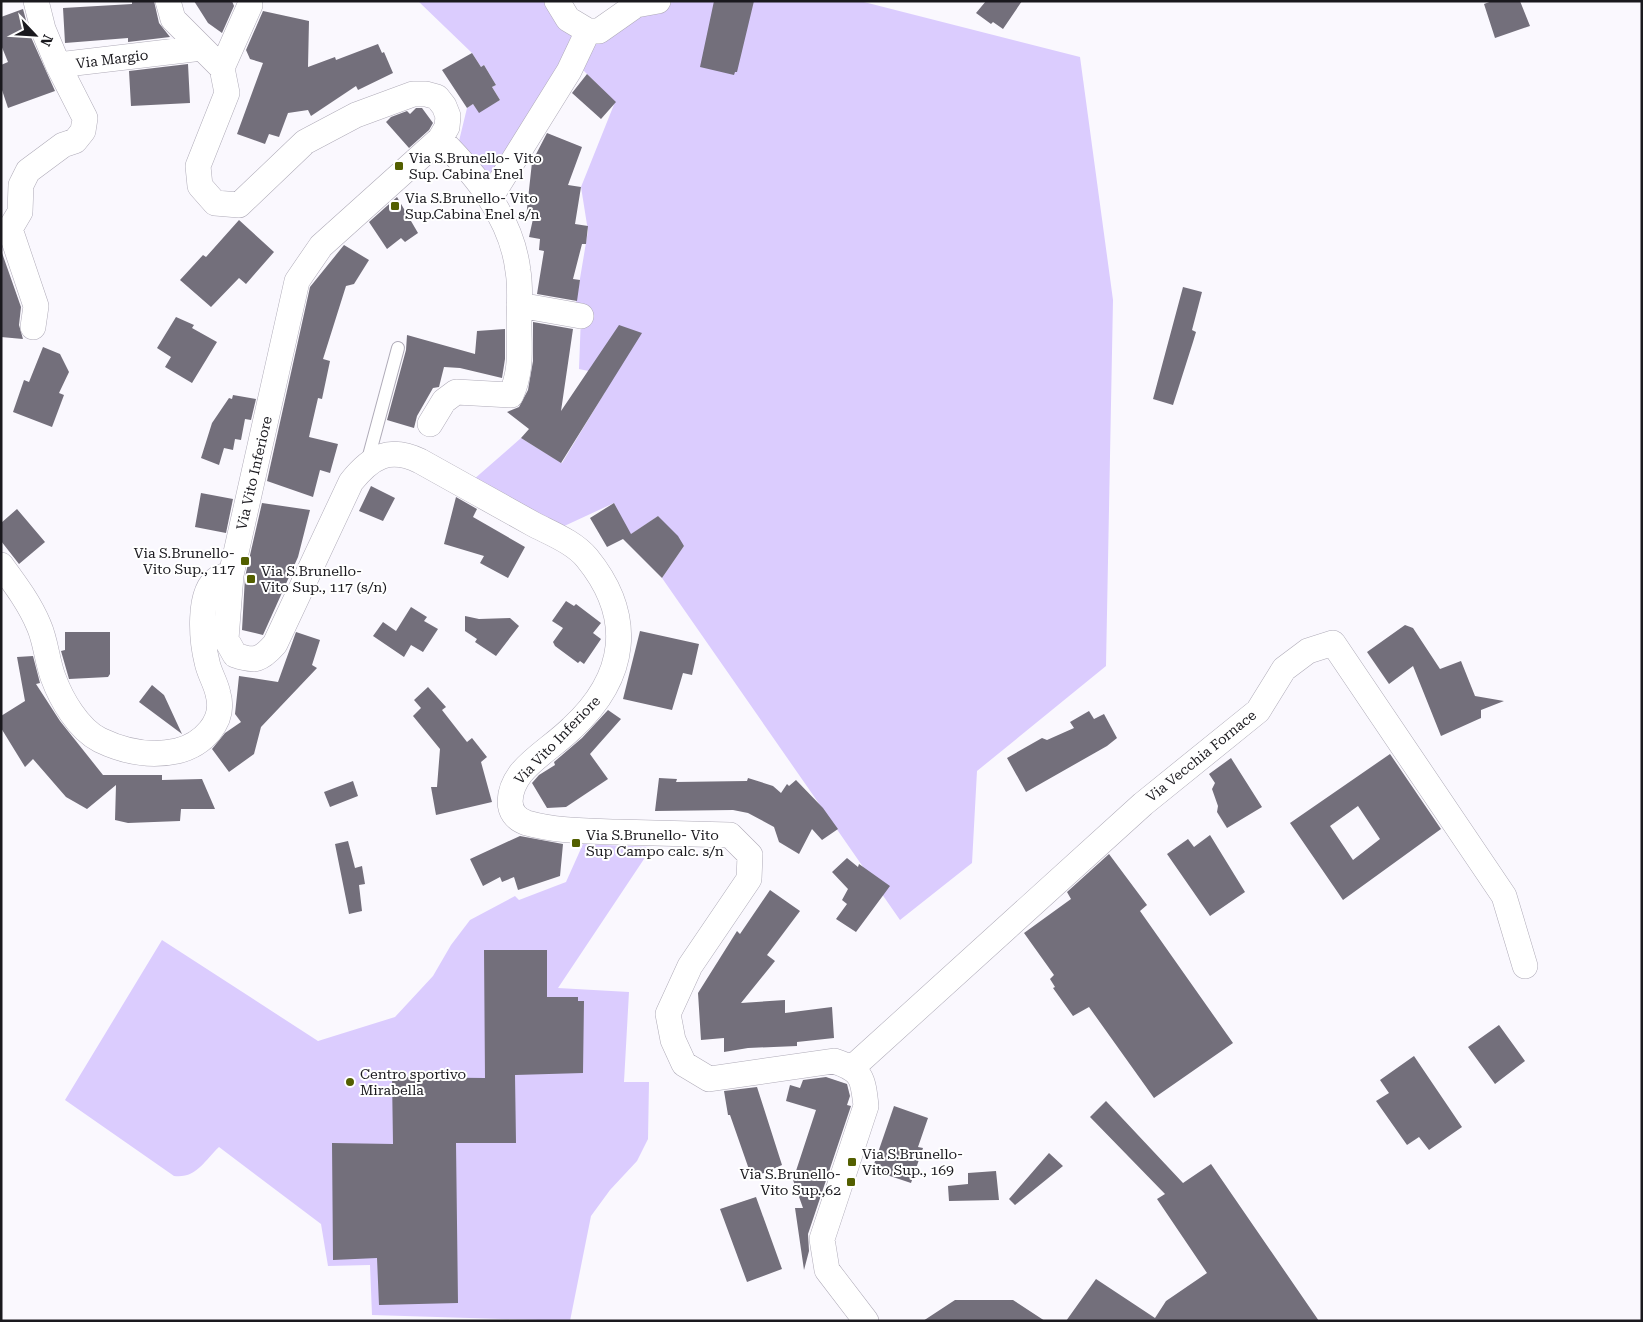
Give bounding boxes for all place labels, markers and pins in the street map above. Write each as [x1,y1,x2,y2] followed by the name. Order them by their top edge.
[409,150,542,182] place label: Via S.Brunello- Vito Sup. Cabina Enel
[393,160,405,172] marker: Via S.Brunello- Vito Sup. Cabina Enel
[405,190,540,222] place label: Via S.Brunello- Vito Sup.Cabina Enel s/n
[389,200,401,212] marker: Via S.Brunello- Vito Sup.Cabina Enel s/n
[134,545,235,577] place label: Via S.Brunello- Vito Sup., 117
[239,555,251,567] marker: Via S.Brunello- Vito Sup., 117
[261,563,387,595] place label: Via S.Brunello- Vito Sup., 117 (s/n)
[245,573,257,585] marker: Via S.Brunello- Vito Sup., 117 (s/n)
[586,827,724,859] place label: Via S.Brunello- Vito Sup Campo calc. s/n
[570,837,582,849] marker: Via S.Brunello- Vito Sup Campo calc. s/n
[360,1066,466,1098] place label: Centro sportivo Mirabella
[344,1076,356,1088] marker: Centro sportivo Mirabella
[862,1146,963,1178] place label: Via S.Brunello- Vito Sup., 169
[846,1156,858,1168] marker: Via S.Brunello- Vito Sup., 169
[740,1166,841,1198] place label: Via S.Brunello- Vito Sup.,62
[845,1176,857,1188] marker: Via S.Brunello- Vito Sup.,62

